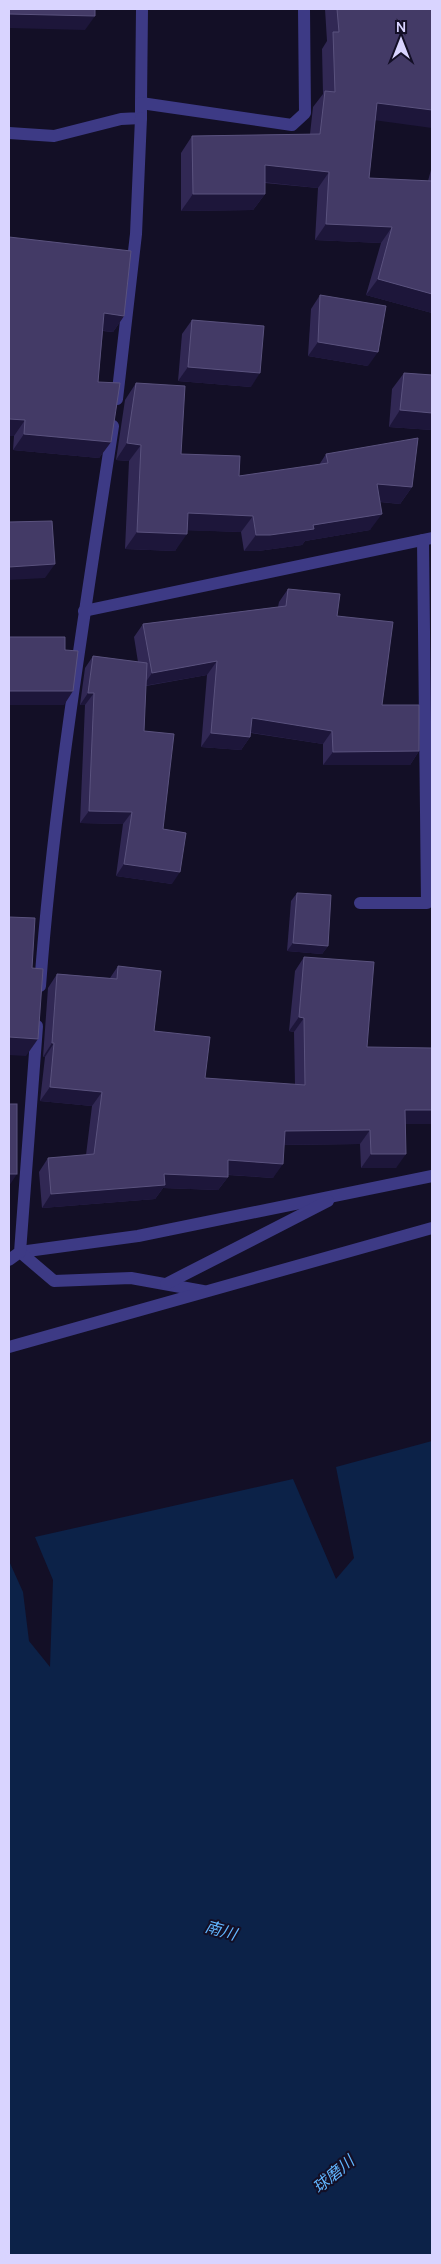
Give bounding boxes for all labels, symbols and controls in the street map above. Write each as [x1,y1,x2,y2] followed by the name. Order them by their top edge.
[376,15,426,65] north arrow
[396,17,406,36] text: N
[203,1915,241,1946] water label: 南川
[308,2149,360,2198] water label: 球磨川

